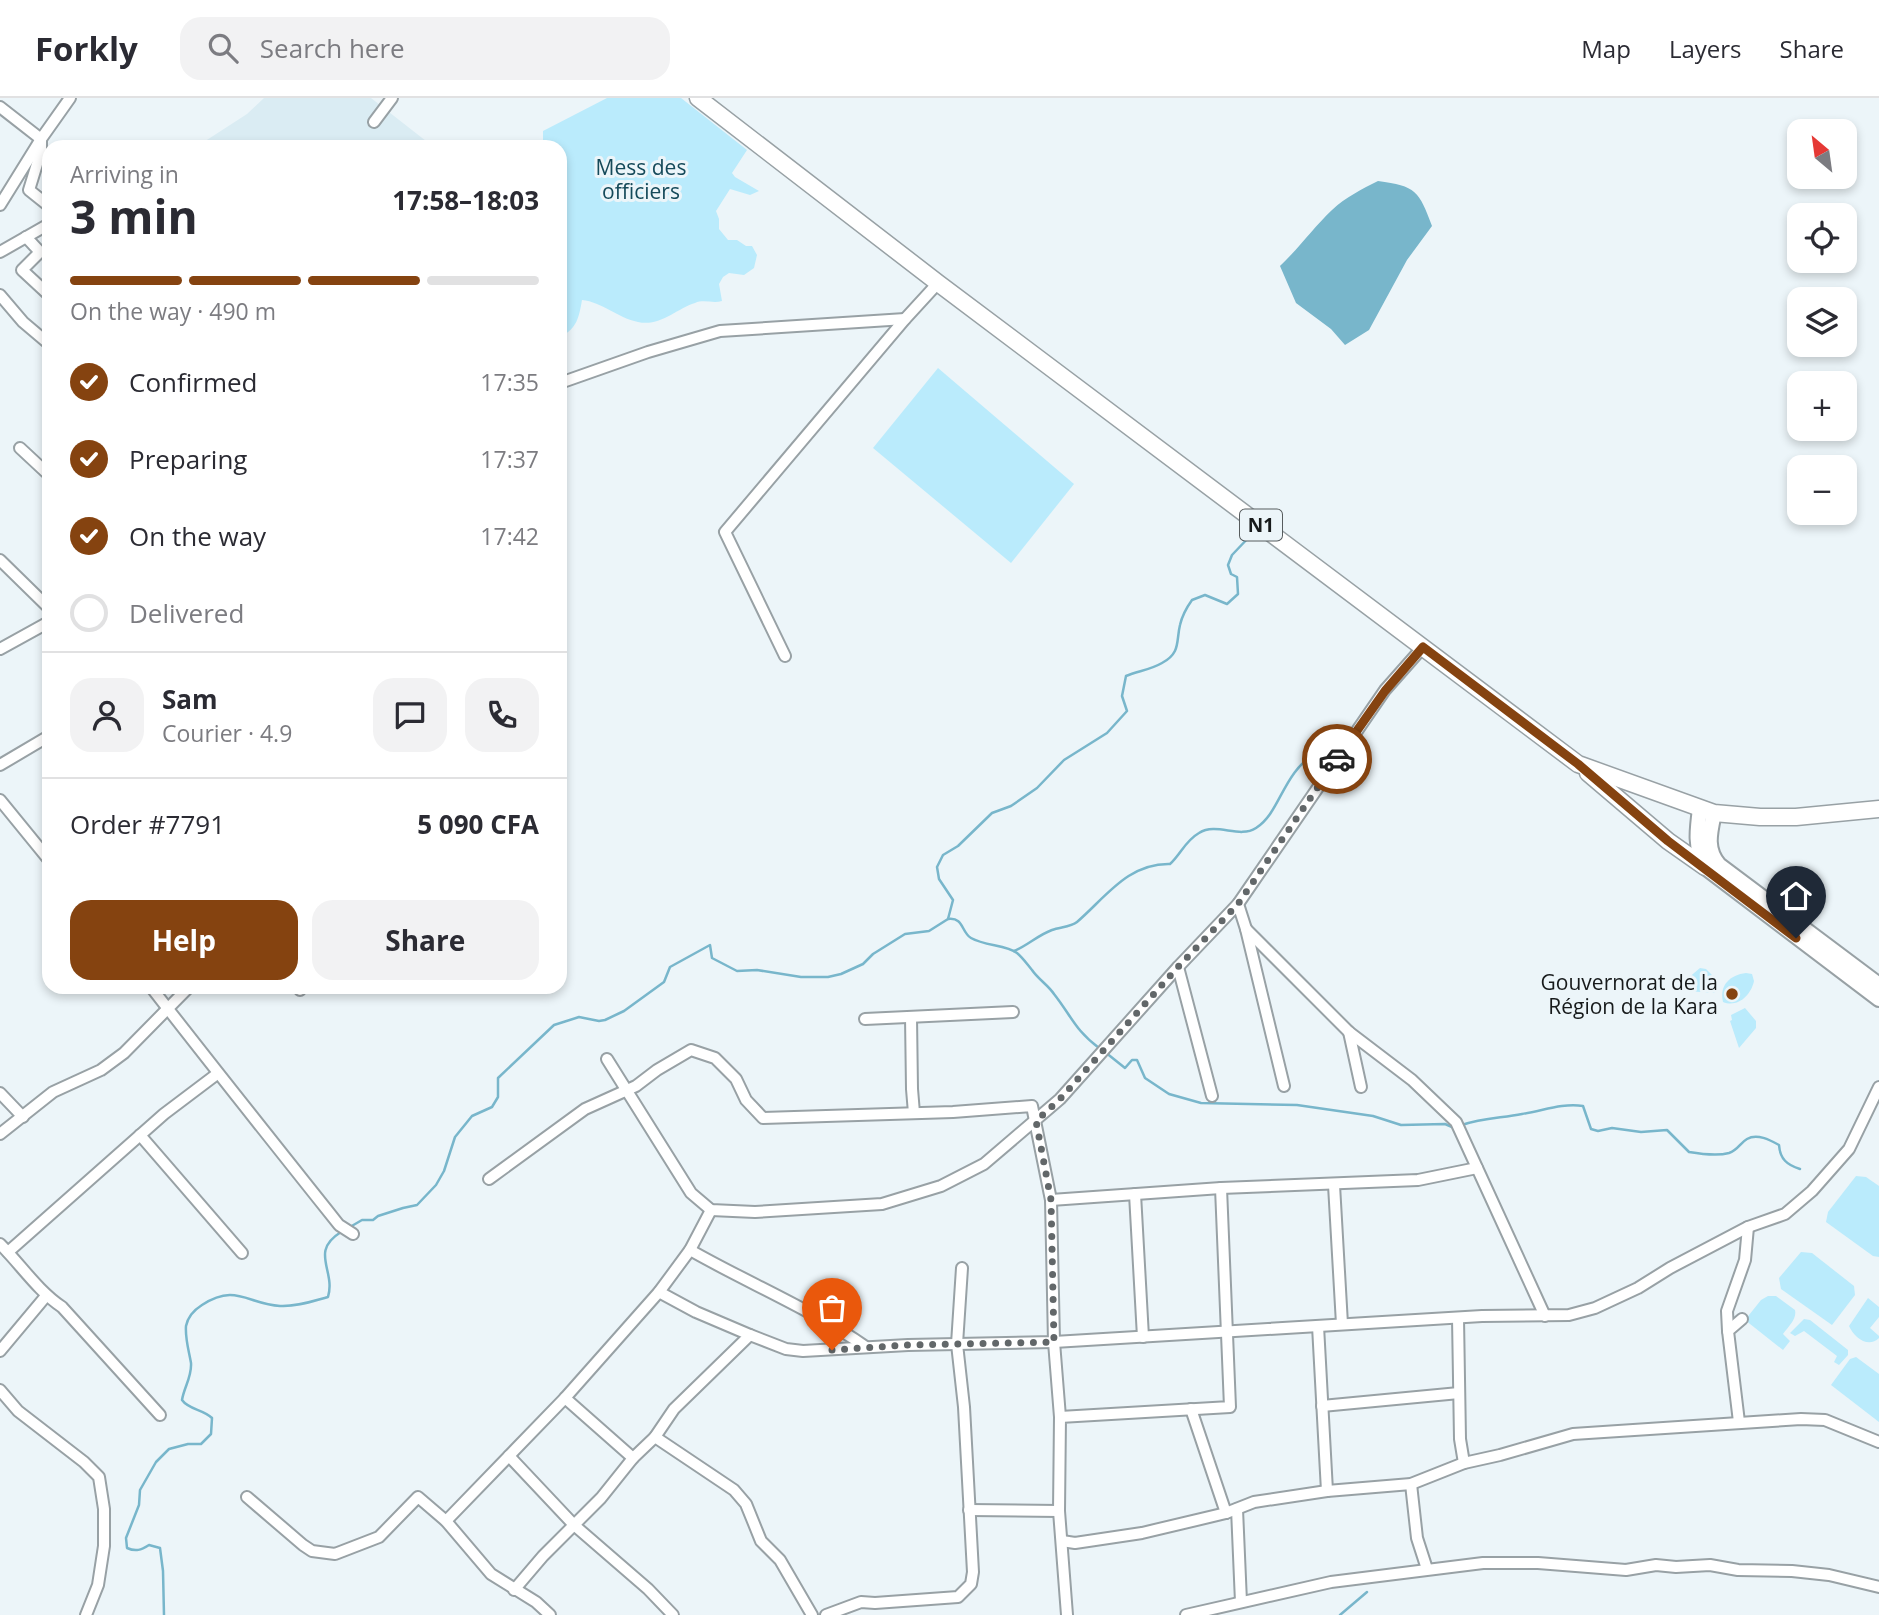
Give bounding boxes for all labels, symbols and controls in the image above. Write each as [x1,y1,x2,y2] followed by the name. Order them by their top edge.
[180,17,670,80] search box
[35,26,138,71] text: Forkly
[204,29,242,67] icon: search
[260,30,405,66] text: Search here
[1581,32,1631,65] text: Map
[1669,32,1742,65] text: Layers
[1780,32,1844,65] text: Share
[1787,119,1857,189] north arrow
[1787,119,1857,525] map controls
[596,153,686,205] park label: Mess des officiers
[70,158,179,190] text: Arriving in
[392,182,539,218] text: 17:58–18:03
[70,185,198,247] text: 3 min
[1787,203,1857,273] button: locate
[1787,287,1857,357] button: layers
[70,295,276,327] text: On the way · 490 m
[70,363,108,401] icon: check
[129,364,257,400] text: Confirmed
[480,366,539,398] text: 17:35
[1787,371,1857,441] button: +
[70,440,108,478] icon: check
[129,441,247,477] text: Preparing
[480,443,539,475] text: 17:37
[1787,455,1857,525] button: −
[1240,510,1282,540] road number: N1
[70,517,108,555] icon: check
[129,518,266,554] text: On the way
[480,520,539,552] text: 17:42
[129,595,244,631] text: Delivered
[70,678,144,752] button: person
[373,678,447,752] button: chat
[465,678,539,752] button: phone
[162,681,218,717] text: Sam
[162,717,292,749] text: Courier · 4.9
[1302,724,1372,794] courier
[1318,740,1356,778] icon: car
[70,806,225,842] text: Order #7791
[417,806,539,842] text: 5 090 CFA
[1766,866,1826,938] pin
[1777,877,1815,915] icon: home
[70,900,298,980] button: Help
[312,900,539,980] button: Share
[1541,968,1718,1020] place label: Gouvernorat de la Région de la Kara
[1724,986,1740,1002] marker: Gouvernorat de la Région de la Kara
[802,1278,862,1350] pin
[813,1289,851,1327] icon: bag

